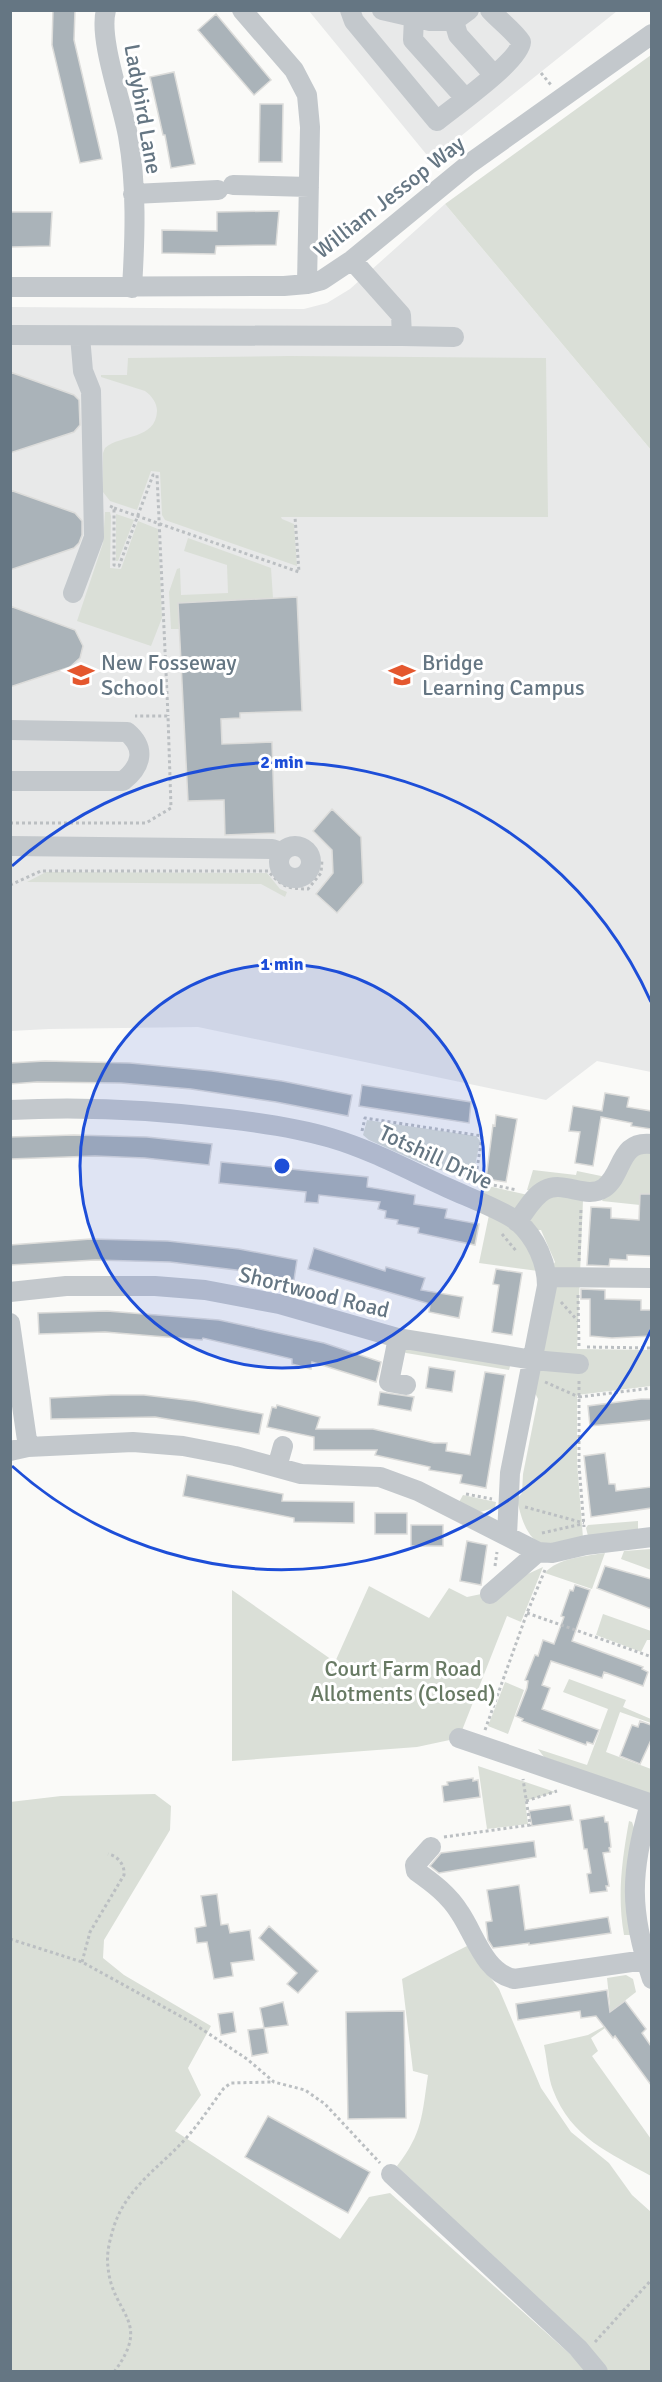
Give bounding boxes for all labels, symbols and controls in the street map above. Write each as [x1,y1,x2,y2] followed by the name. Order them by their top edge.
[118,42,168,176] street label: Ladybird Lane
[308,129,470,264] street label: William Jessop Way
[101,649,237,701] place label: New Fosseway School
[422,649,585,701] place label: Bridge Learning Campus
[66,660,96,690] school or university icon: New Fosseway School
[387,660,417,690] school or university icon: Bridge Learning Campus
[260,751,304,773] text: 2 min
[260,953,304,975] text: 1 min
[375,1119,497,1195] street label: Totshill Drive
[272,1156,292,1176] centre of rings
[236,1260,392,1324] street label: Shortwood Road
[310,1655,496,1707] park label: Court Farm Road Allotments (Closed)

